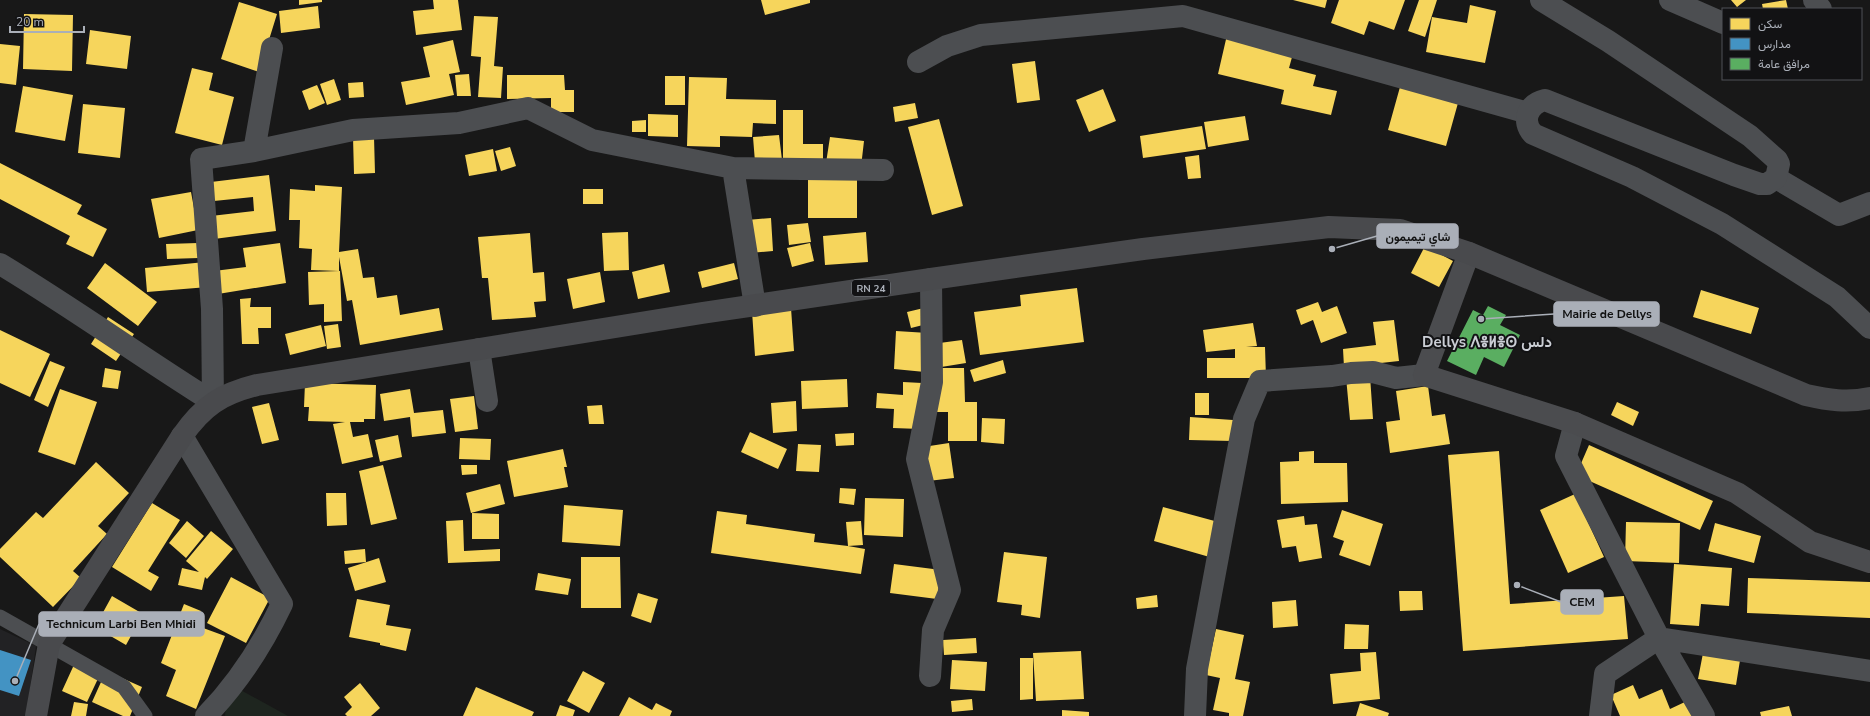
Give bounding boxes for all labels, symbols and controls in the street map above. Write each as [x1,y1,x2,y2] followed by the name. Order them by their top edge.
[10,8,84,34] scale bar
[1722,8,1862,80] legend
[16,14,44,30] text: 20 m
[1758,16,1782,32] text: سكن
[1758,36,1791,52] text: مدارس
[1758,56,1810,72] text: مرافق عامة
[1377,224,1458,248] callout: شاي تيميمون
[1386,229,1451,247] text: شاي تيميمون
[852,280,890,296] road number: RN 24
[1554,302,1659,326] callout: Mairie de Dellys
[1562,306,1652,322] text: Mairie de Dellys
[1422,332,1552,352] district label: Dellys ⴷⴻⵍⴻⵙ دلس
[1561,590,1603,614] callout: CEM
[1569,594,1595,610] text: CEM
[39,612,204,636] callout: Technicum Larbi Ben Mhidi
[46,616,196,632] text: Technicum Larbi Ben Mhidi

